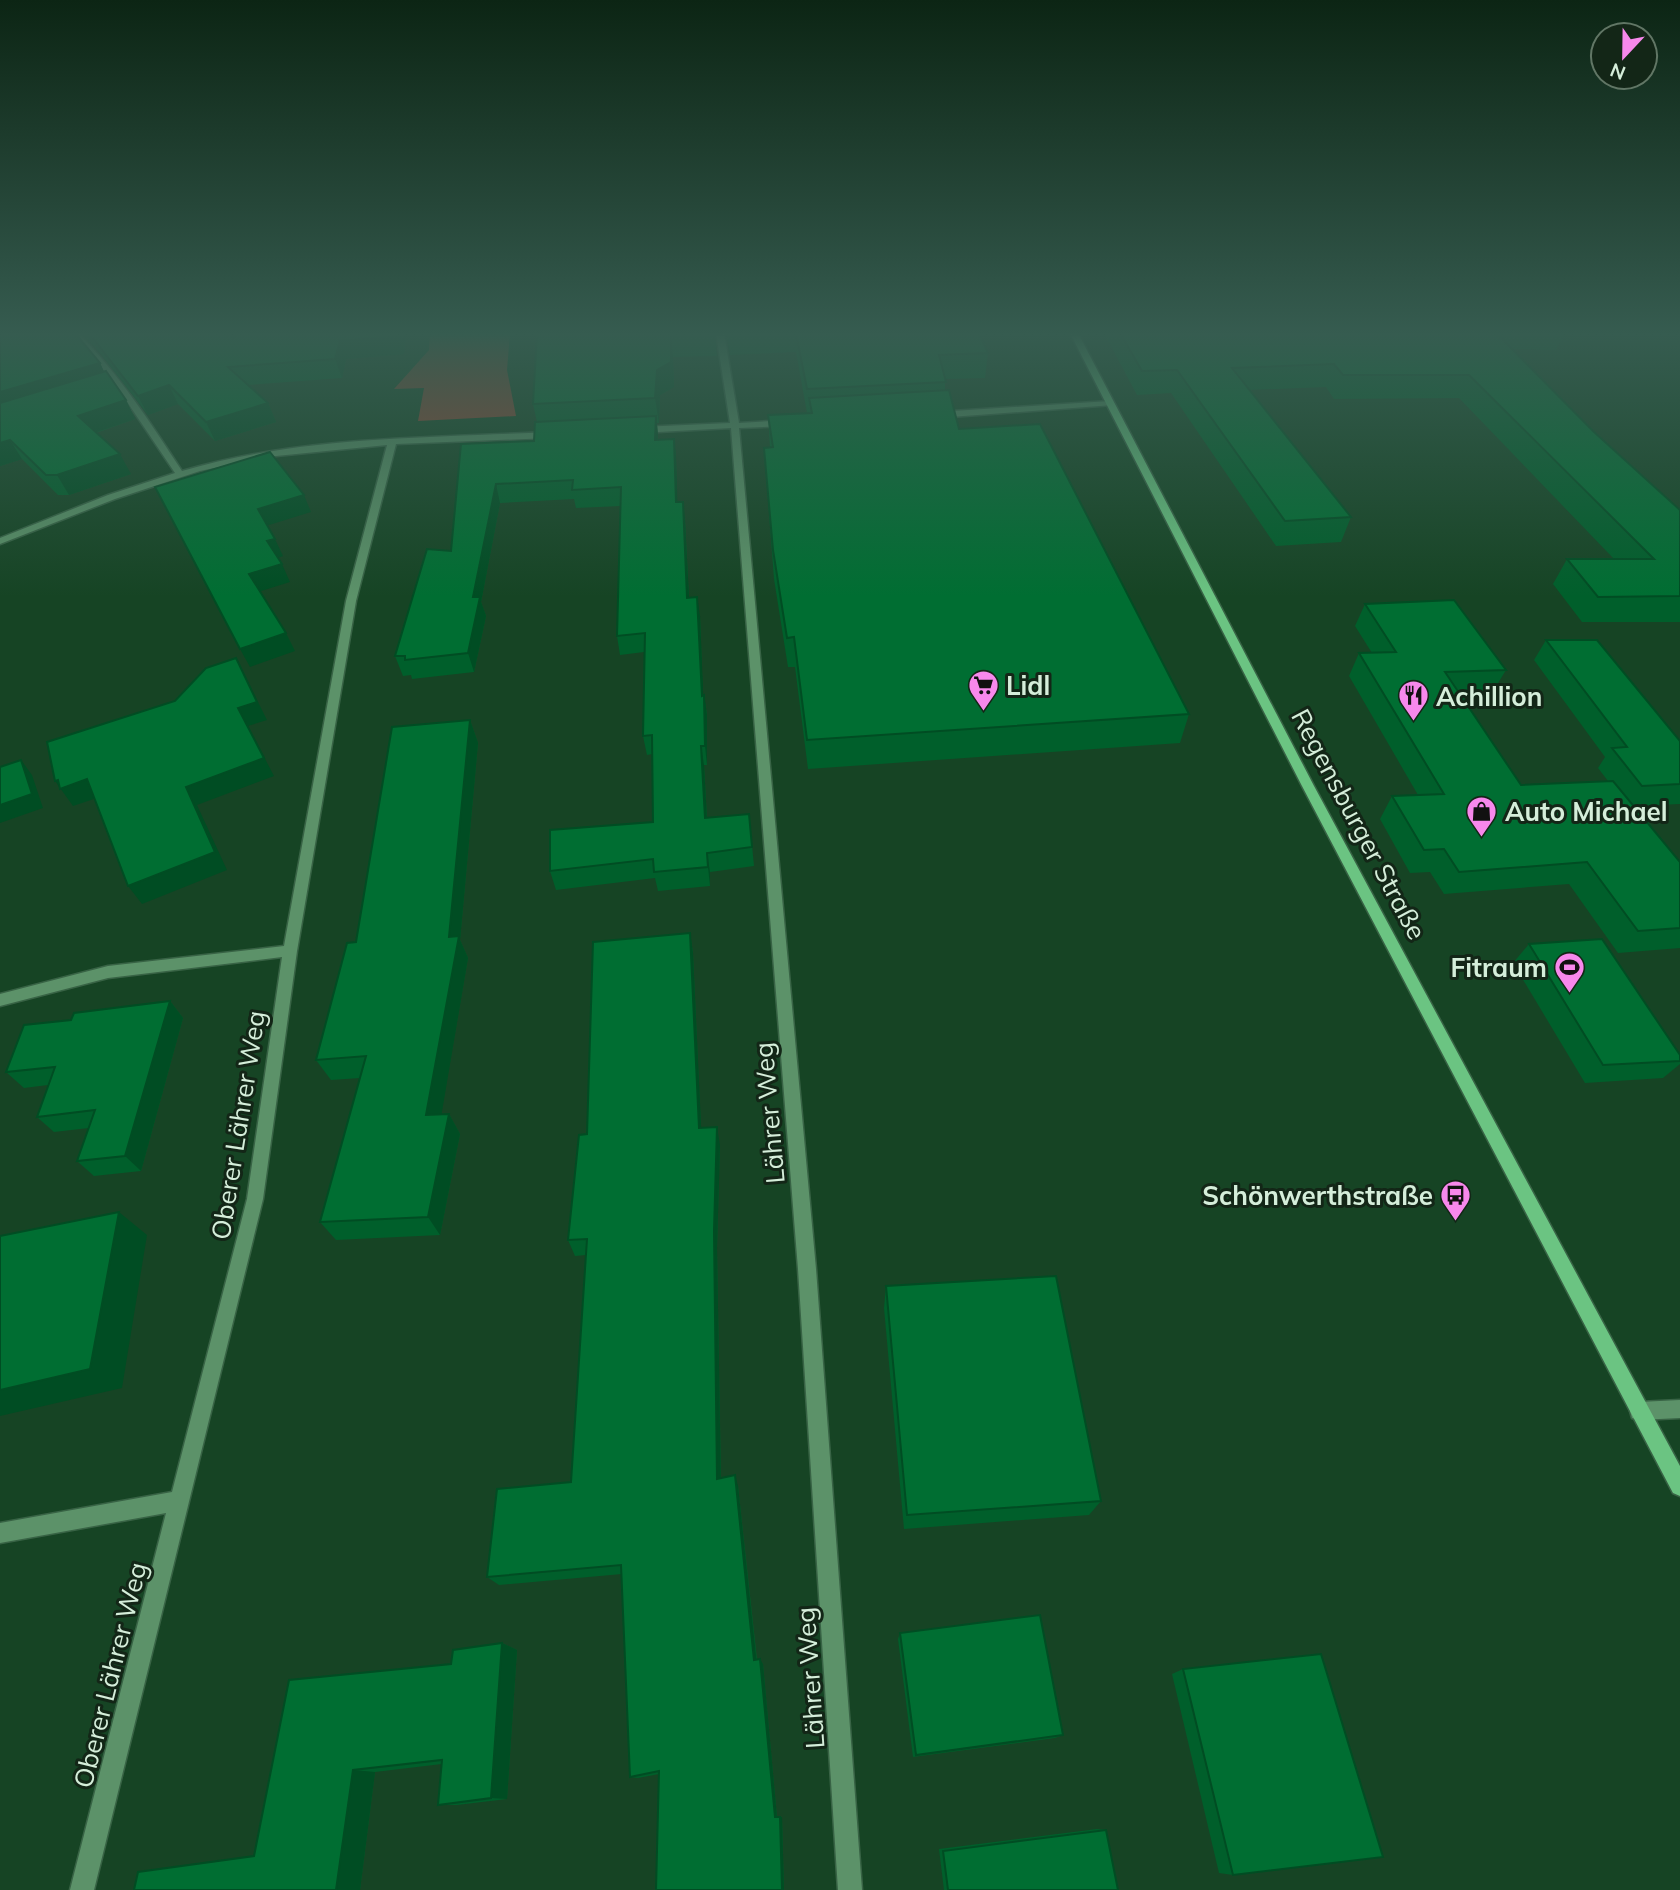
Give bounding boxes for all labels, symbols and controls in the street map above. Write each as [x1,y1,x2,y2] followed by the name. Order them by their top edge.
[1589,21,1659,91] north arrow
[1606,58,1629,86] text: N
[966,668,1000,712] supermarket icon: Lidl
[1006,669,1050,702] place label: Lidl
[1396,679,1430,723] restaurant icon: Achillion
[1436,680,1542,713] place label: Achillion
[1284,703,1434,945] street label: Regensburger Straße
[1465,794,1499,838] shop icon: Auto Michael
[1505,795,1668,828] place label: Auto Michael
[1553,950,1587,994] sports icon: Fitraum
[1450,951,1547,984] place label: Fitraum
[204,1008,272,1242] street label: Oberer Lährer Weg
[746,1041,792,1185] street label: Lährer Weg
[1439,1178,1473,1222] bus stop icon: Schönwerthstraße
[1202,1179,1433,1212] place label: Schönwerthstraße
[66,1559,154,1791] street label: Oberer Lährer Weg
[789,1606,831,1750] street label: Lährer Weg

